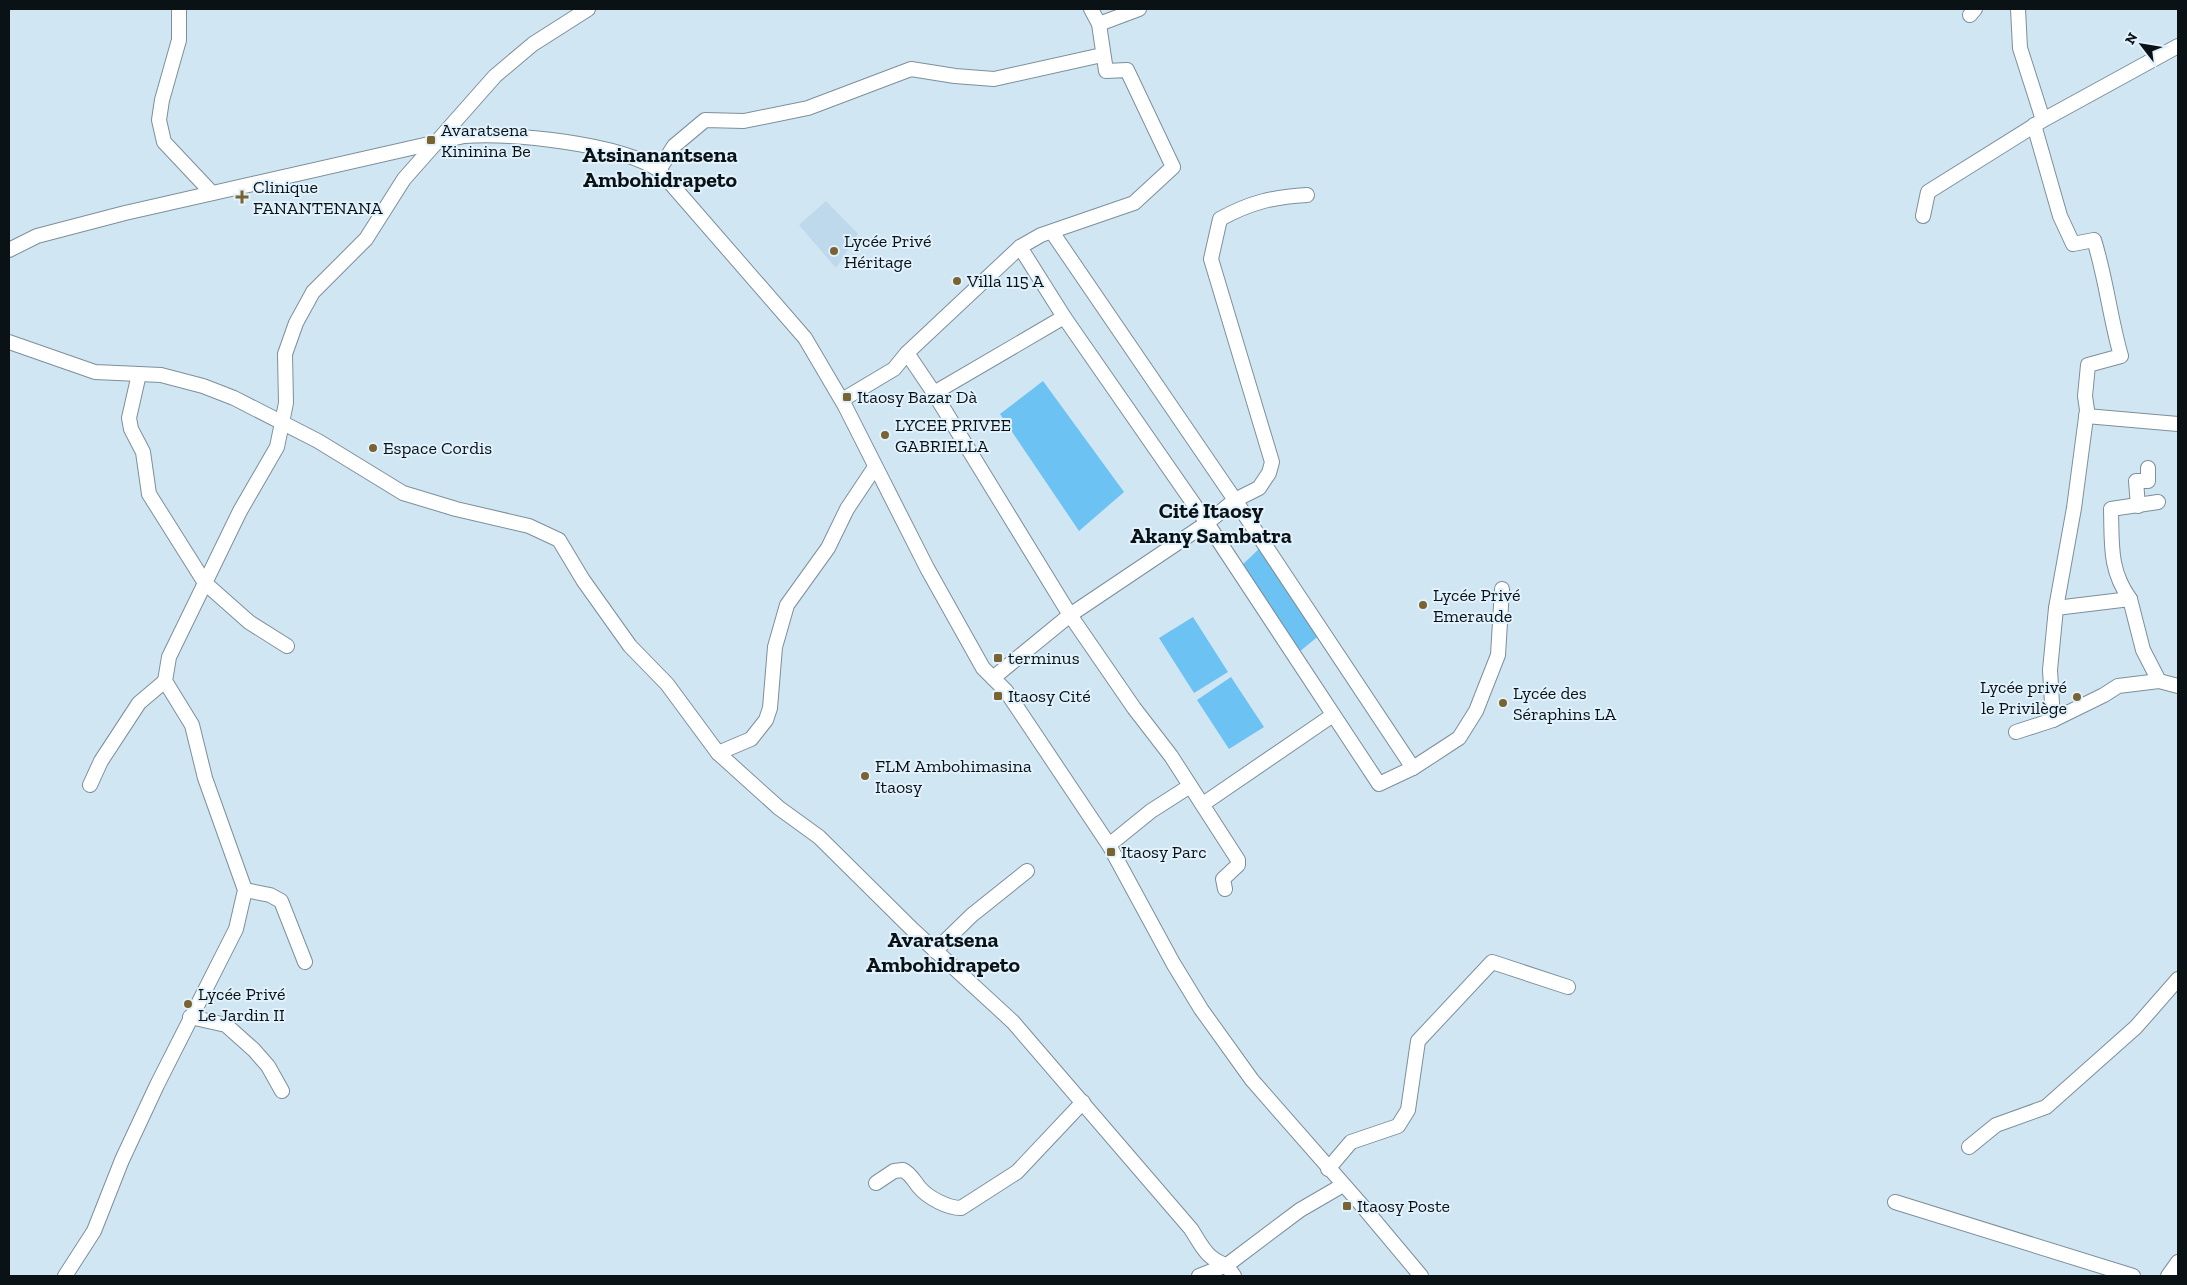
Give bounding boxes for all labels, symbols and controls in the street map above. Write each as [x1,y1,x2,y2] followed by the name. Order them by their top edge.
[2117,20,2167,70] north arrow
[2121,29,2141,48] text: N
[441,119,531,162] place label: Avaratsena Kininina Be
[425,134,437,146] marker: Avaratsena Kininina Be
[582,141,738,193] district label: Atsinanantsena Ambohidrapeto
[253,176,383,219] place label: Clinique FANANTENANA
[235,190,249,204] marker: Clinique FANANTENANA
[844,230,931,273] place label: Lycée Privé Héritage
[828,245,840,257] marker: Lycée Privé Héritage
[966,270,1044,292] place label: Villa 115 A
[951,275,963,287] marker: Villa 115 A
[857,386,977,408] place label: Itaosy Bazar Dà
[841,391,853,403] marker: Itaosy Bazar Dà
[895,414,1011,457] place label: LYCEE PRIVEE GABRIELLA
[879,429,891,441] marker: LYCEE PRIVEE GABRIELLA
[383,437,492,459] place label: Espace Cordis
[367,442,379,454] marker: Espace Cordis
[1130,497,1292,549] district label: Cité Itaosy Akany Sambatra
[1433,584,1520,627] place label: Lycée Privé Emeraude
[1417,599,1429,611] marker: Lycée Privé Emeraude
[1008,647,1080,669] place label: terminus
[992,652,1004,664] marker: terminus
[1980,676,2067,719] place label: Lycée privé le Privilège
[1513,682,1616,725] place label: Lycée des Séraphins LA
[1008,685,1091,707] place label: Itaosy Cité
[992,690,1004,702] marker: Itaosy Cité
[2071,691,2083,703] marker: Lycée privé le Privilège
[1497,697,1509,709] marker: Lycée des Séraphins LA
[875,755,1032,798] place label: FLM Ambohimasina Itaosy
[859,770,871,782] marker: FLM Ambohimasina Itaosy
[1121,841,1207,863] place label: Itaosy Parc
[1105,846,1117,858] marker: Itaosy Parc
[866,926,1021,978] district label: Avaratsena Ambohidrapeto
[198,983,285,1026] place label: Lycée Privé Le Jardin II
[182,998,194,1010] marker: Lycée Privé Le Jardin II
[1357,1195,1450,1217] place label: Itaosy Poste
[1341,1200,1353,1212] marker: Itaosy Poste

